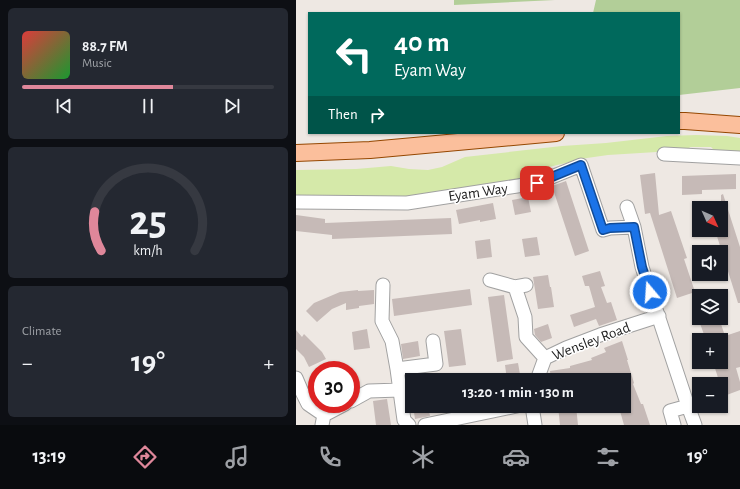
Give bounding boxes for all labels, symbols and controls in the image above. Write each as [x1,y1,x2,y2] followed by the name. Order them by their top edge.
[328,28,380,80] icon: left
[394,29,450,57] text: 40 m
[82,39,128,54] text: 88.7 FM
[82,57,112,70] text: Music
[394,62,466,80] text: Eyam Way
[53,95,75,117] icon: previous
[137,95,159,117] icon: pause
[221,95,243,117] icon: next
[366,104,388,126] icon: right
[328,107,358,122] text: Then
[520,166,554,200] pin
[526,172,548,194] icon: arrive
[447,181,509,204] street label: Eyam Way
[129,200,167,241] text: 25
[692,201,728,237] north arrow
[692,201,728,413] map controls
[133,243,163,257] text: km/h
[692,245,728,281] button: sound
[629,271,671,313] position arrow
[692,289,728,325] button: layers
[550,320,632,363] street label: Wensley Road
[22,325,61,338] text: Climate
[692,333,728,369] button: +
[131,347,165,377] text: 19°
[22,352,33,374] text: −
[263,352,274,374] text: +
[308,361,360,413] speed limit sign: 30
[692,377,728,413] button: −
[462,385,574,400] text: 13:20 · 1 min · 130 m
[131,443,159,471] icon: directions
[223,443,251,471] icon: music
[316,443,344,471] icon: phone
[409,443,437,471] icon: climate
[502,443,530,471] icon: car
[594,443,622,471] icon: filters
[32,448,66,466] text: 13:19
[687,448,708,466] text: 19°

